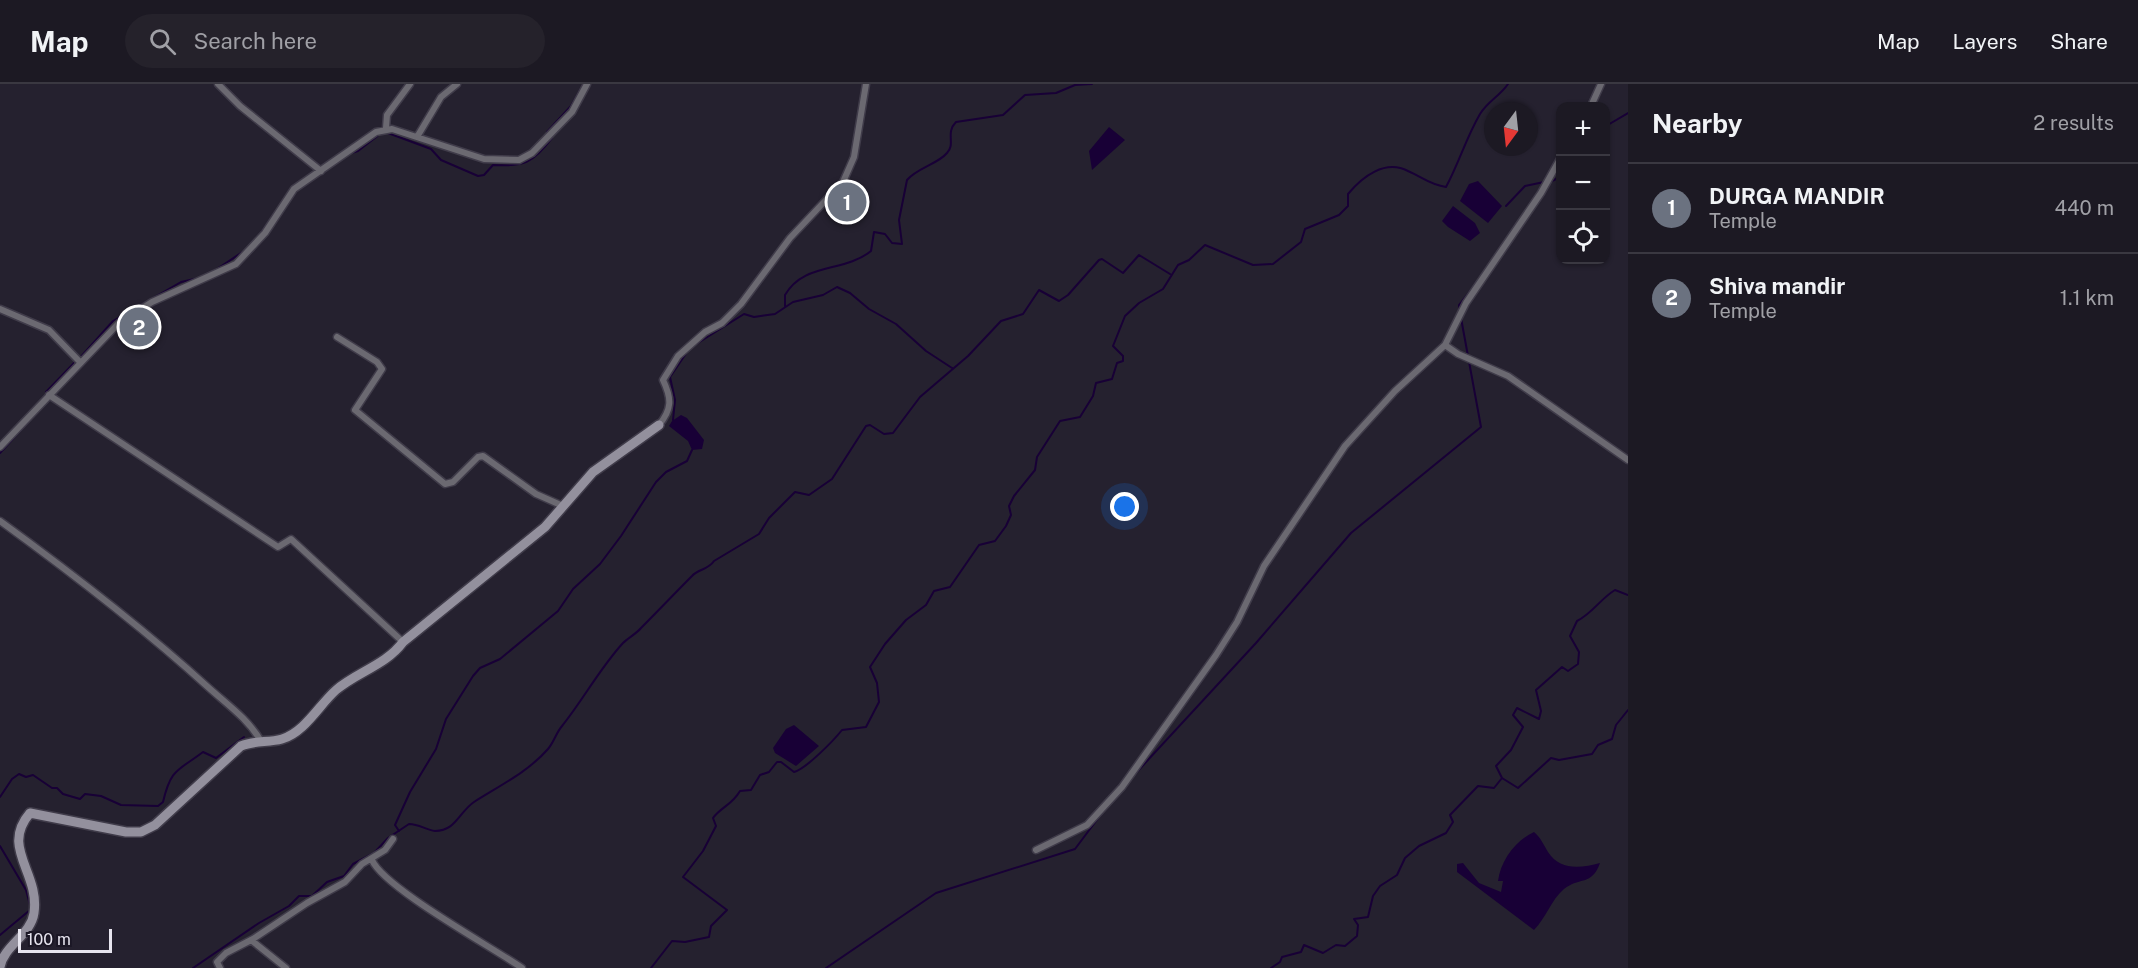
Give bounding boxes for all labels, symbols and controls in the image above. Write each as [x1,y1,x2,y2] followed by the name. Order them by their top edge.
[125,14,545,68] search box
[30,25,89,58] text: Map
[146,25,179,58] icon: search
[194,28,317,54] text: Search here
[1877,29,1920,54] text: Map
[1953,29,2017,54] text: Layers
[2050,29,2108,54] text: Share
[1484,102,1538,156] north arrow
[1556,102,1610,264] map controls
[1556,102,1610,156] button: +
[1652,108,1742,139] text: Nearby
[2033,111,2114,135] text: 2 results
[1556,156,1610,210] button: −
[828,180,866,224] pin: 1
[1709,183,1885,209] text: DURGA MANDIR
[1667,196,1676,220] text: 1
[2054,196,2114,220] text: 440 m
[1709,209,1777,233] text: Temple
[1556,210,1610,264] button: locate
[1709,273,1845,299] text: Shiva mandir
[1665,286,1678,310] text: 2
[2060,286,2114,310] text: 1.1 km
[1709,299,1777,323] text: Temple
[120,304,158,350] pin: 2
[1110,492,1139,521] your location
[18,926,112,954] scale bar
[27,930,71,949] text: 100 m

